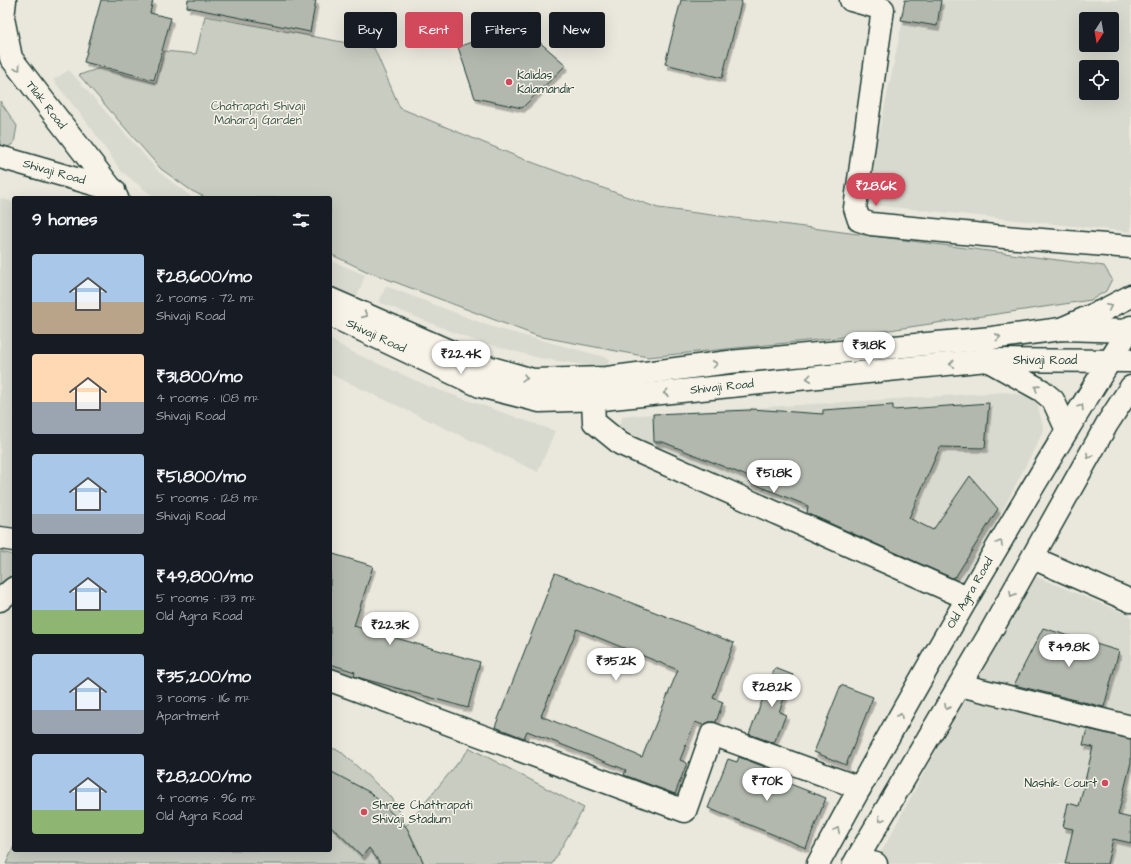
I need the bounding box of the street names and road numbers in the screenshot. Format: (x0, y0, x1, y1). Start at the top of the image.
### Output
street label: Tilak Road (22, 77, 70, 133)
street label: Shivaji Road (21, 155, 87, 189)
street label: Shivaji Road (343, 315, 409, 357)
street label: Shivaji Road (1013, 352, 1077, 369)
street label: Shivaji Road (689, 375, 755, 399)
street label: Old Agra Road (943, 554, 998, 632)

